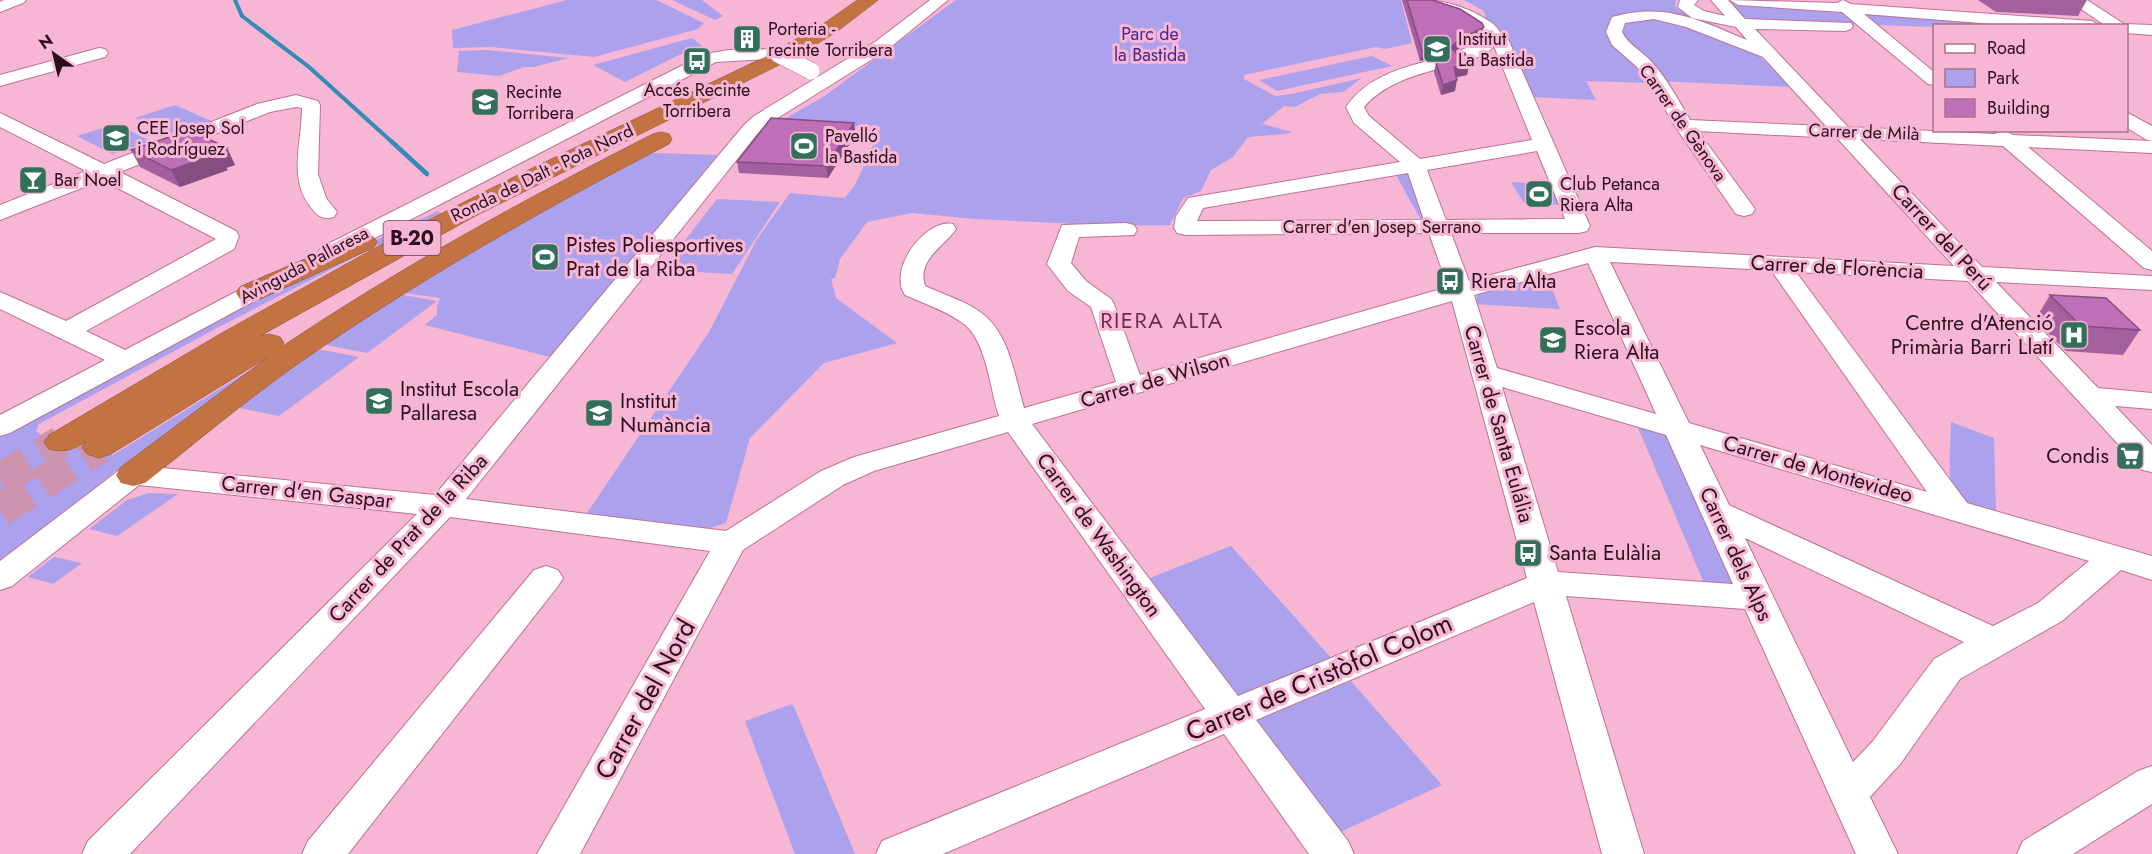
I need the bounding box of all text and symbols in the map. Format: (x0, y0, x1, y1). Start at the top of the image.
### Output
place label: Porteria - recinte Torribera (768, 16, 893, 63)
park label: Parc de la Bastida (1114, 21, 1186, 68)
building icon: Porteria - recinte Torribera (731, 23, 763, 55)
north arrow (24, 24, 84, 84)
legend (1933, 24, 2128, 132)
place label: Institut La Bastida (1458, 26, 1534, 73)
text: N (34, 29, 58, 55)
school or university icon: Institut La Bastida (1421, 33, 1453, 65)
text: Road (1987, 35, 2026, 61)
bus stop icon: Accés Recinte Torribera (681, 45, 713, 77)
street label: Carrer de Gènova (1633, 59, 1733, 187)
text: Park (1987, 65, 2019, 91)
place label: Accés Recinte Torribera (644, 77, 750, 124)
place label: Recinte Torribera (506, 79, 574, 126)
school or university icon: Recinte Torribera (469, 86, 501, 118)
text: Building (1987, 95, 2050, 121)
place label: CEE Josep Sol i Rodríguez (137, 115, 245, 162)
street label: Ronda de Dalt - Pota Nord (446, 117, 638, 229)
street label: Carrer de Milà (1808, 117, 1920, 147)
school or university icon: CEE Josep Sol i Rodríguez (100, 122, 132, 154)
place label: Pavelló la Bastida (825, 123, 897, 170)
sports icon: Pavelló la Bastida (788, 130, 820, 162)
bar icon: Bar Noel (17, 164, 49, 196)
place label: Bar Noel (54, 167, 121, 193)
place label: Club Petanca Riera Alta (1560, 171, 1660, 218)
street label: Carrer del Perú (1884, 177, 2000, 297)
sports icon: Club Petanca Riera Alta (1523, 178, 1555, 210)
street label: Carrer d'en Josep Serrano (1283, 214, 1481, 240)
street label: Avinguda Pallaresa (235, 220, 373, 310)
road number: B-20 (384, 221, 440, 255)
place label: Pistes Poliesportives Prat de la Riba (566, 230, 743, 284)
sports icon: Pistes Poliesportives Prat de la Riba (529, 241, 561, 273)
street label: Carrer de Florència (1750, 247, 1924, 287)
bus stop icon: Riera Alta (1434, 265, 1466, 297)
place label: Riera Alta (1471, 266, 1556, 296)
district label: RIERA ALTA (1100, 304, 1224, 336)
place label: Centre d'Atenció Primària Barri Llatí (1891, 308, 2055, 362)
place label: Escola Riera Alta (1574, 313, 1659, 367)
hospital icon: Centre d'Atenció Primària Barri Llatí (2058, 319, 2090, 351)
street label: Carrer de Santa Eulália (1456, 322, 1542, 526)
school or university icon: Escola Riera Alta (1537, 324, 1569, 356)
street label: Carrer de Wilson (1077, 344, 1233, 416)
place label: Institut Escola Pallaresa (400, 374, 519, 428)
school or university icon: Institut Escola Pallaresa (363, 385, 395, 417)
place label: Institut Numància (620, 386, 711, 440)
school or university icon: Institut Numància (583, 397, 615, 429)
street label: Carrer de Montevideo (1720, 428, 1916, 510)
supermarket icon: Condis (2114, 440, 2146, 472)
place label: Condis (2046, 441, 2109, 471)
street label: Carrer de Prat de la Riba (322, 447, 494, 629)
street label: Carrer de Washington (1029, 447, 1169, 623)
street label: Carrer d'en Gaspar (220, 468, 395, 516)
street label: Carrer dels Alps (1692, 482, 1780, 626)
bus stop icon: Santa Eulàlia (1512, 537, 1544, 569)
place label: Santa Eulàlia (1549, 538, 1661, 568)
street label: Carrer de Cristòfol Colom (1180, 604, 1458, 750)
street label: Carrer del Nord (585, 612, 705, 786)

